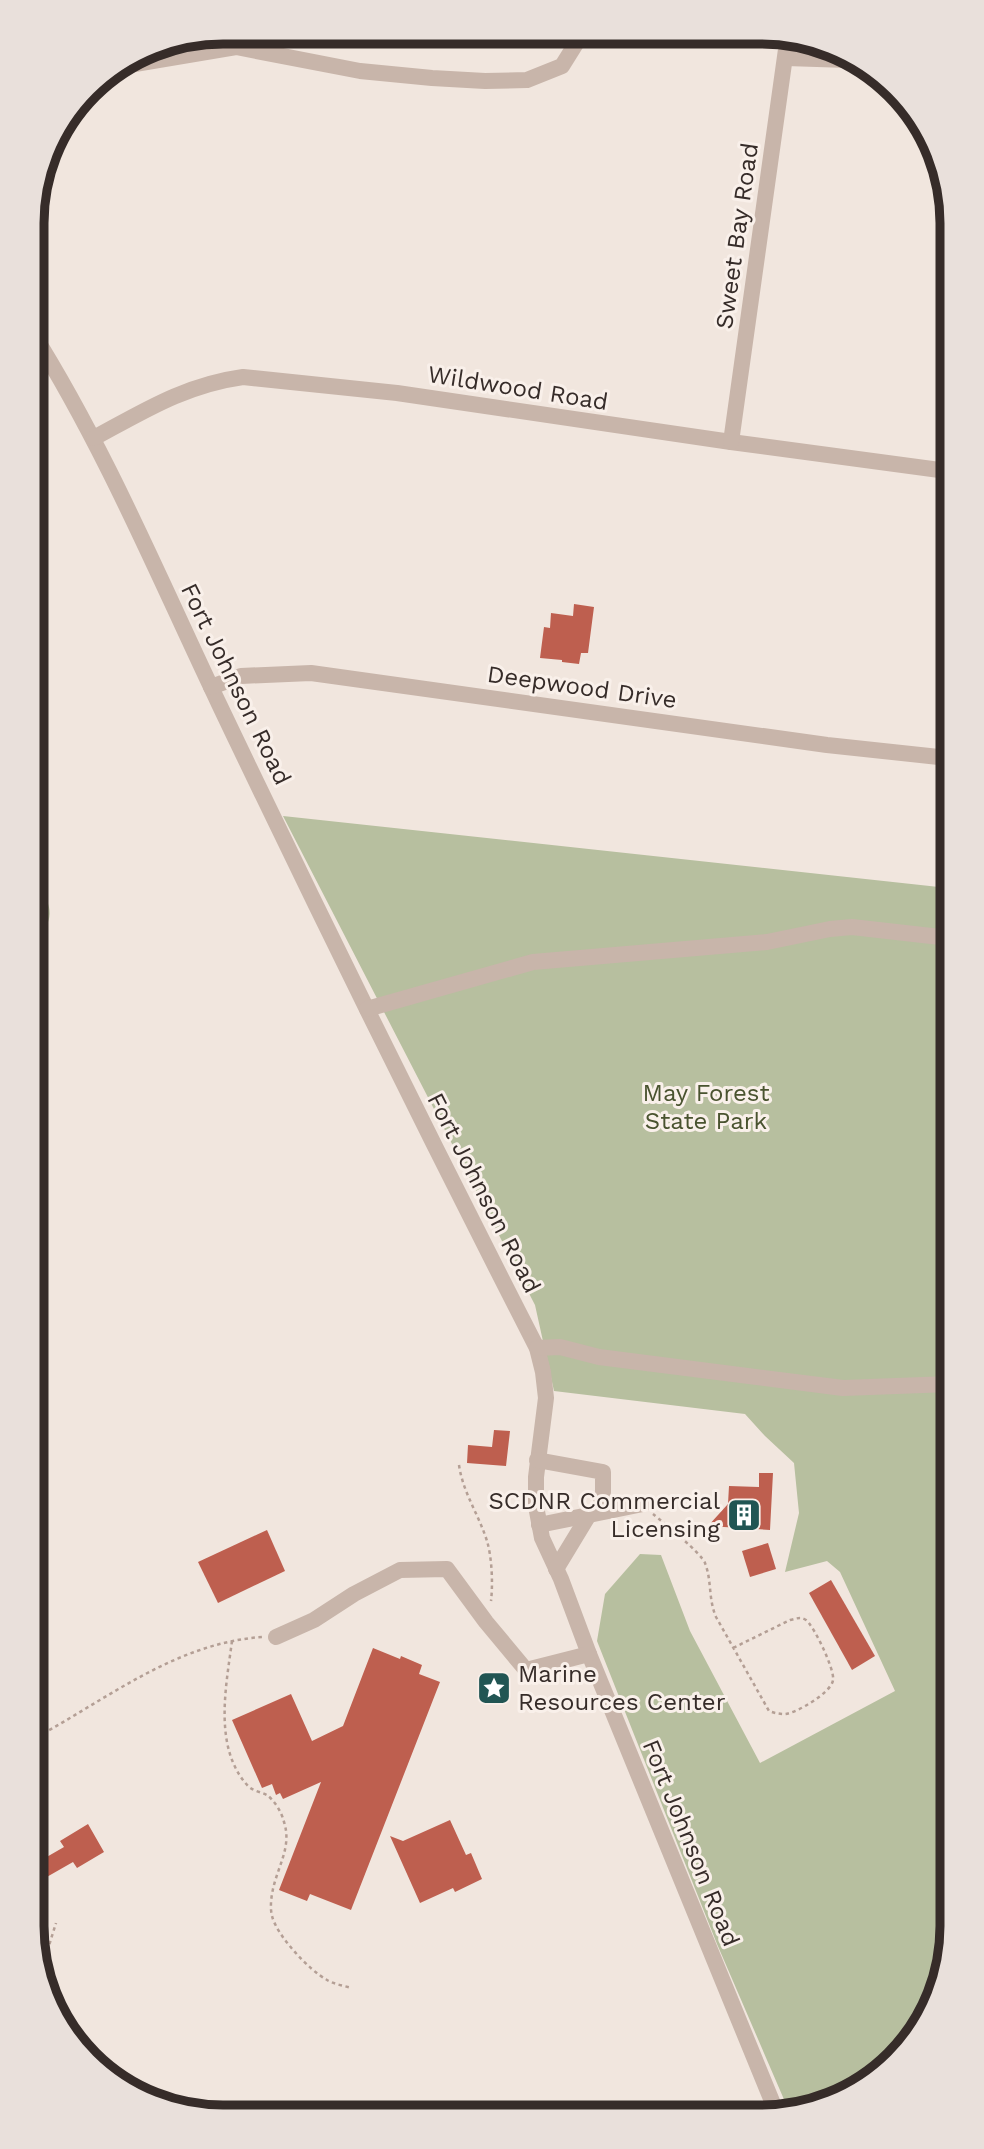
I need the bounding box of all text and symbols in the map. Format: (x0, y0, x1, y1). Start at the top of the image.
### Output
street label: Sweet Bay Road (710, 141, 764, 331)
street label: Wildwood Road (426, 360, 610, 416)
street label: Fort Johnson Road (175, 579, 297, 789)
street label: Deepwood Drive (485, 660, 679, 714)
park label: May Forest State Park (643, 1079, 769, 1135)
street label: Fort Johnson Road (421, 1088, 547, 1298)
place label: SCDNR Commercial Licensing (488, 1487, 721, 1543)
building icon: SCDNR Commercial Licensing (725, 1496, 763, 1534)
place label: Marine Resources Center (518, 1660, 726, 1716)
place icon: Marine Resources Center (475, 1669, 513, 1707)
street label: Fort Johnson Road (637, 1735, 745, 1951)

